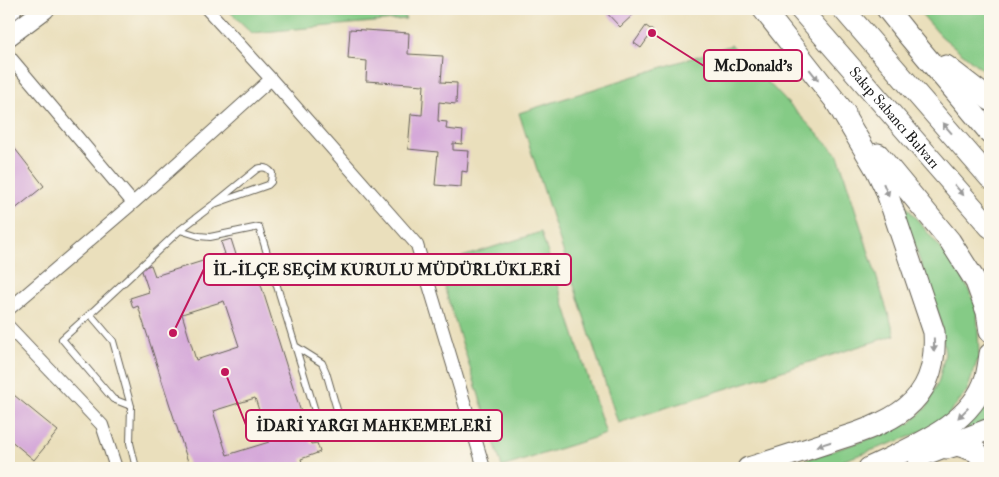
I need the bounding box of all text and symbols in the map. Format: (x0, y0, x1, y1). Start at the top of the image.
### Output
callout: McDonald's (704, 50, 802, 81)
text: McDonald's (713, 56, 793, 76)
street label: Sakıp Sabancı Bulvarı (845, 63, 944, 173)
one-way arrow (809, 68, 820, 81)
one-way arrow (941, 123, 953, 135)
one-way arrow (882, 183, 890, 197)
one-way arrow (953, 184, 965, 196)
callout: İL-İLÇE SEÇİM KURULU MÜDÜRLÜKLERİ (204, 254, 571, 285)
text: İL-İLÇE SEÇİM KURULU MÜDÜRLÜKLERİ (213, 259, 561, 280)
one-way arrow (930, 337, 938, 353)
one-way arrow (958, 407, 970, 419)
callout: İDARİ YARGI MAHKEMELERİ (246, 410, 502, 441)
text: İDARİ YARGI MAHKEMELERİ (256, 415, 492, 436)
one-way arrow (816, 441, 831, 448)

